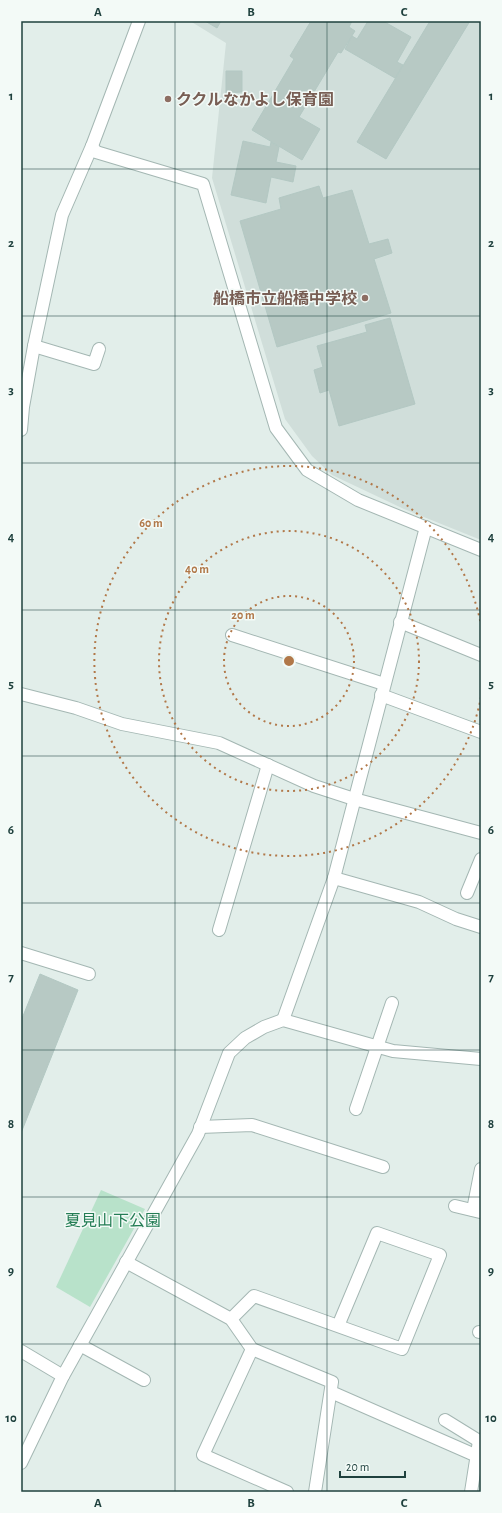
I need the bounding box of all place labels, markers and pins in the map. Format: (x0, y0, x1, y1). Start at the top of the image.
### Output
place label: ククルなかよし保育園 (176, 91, 334, 108)
marker: ククルなかよし保育園 (163, 94, 173, 104)
place label: 船橋市立船橋中学校 (213, 290, 357, 307)
marker: 船橋市立船橋中学校 (360, 293, 370, 303)
centre of rings (282, 654, 296, 668)

